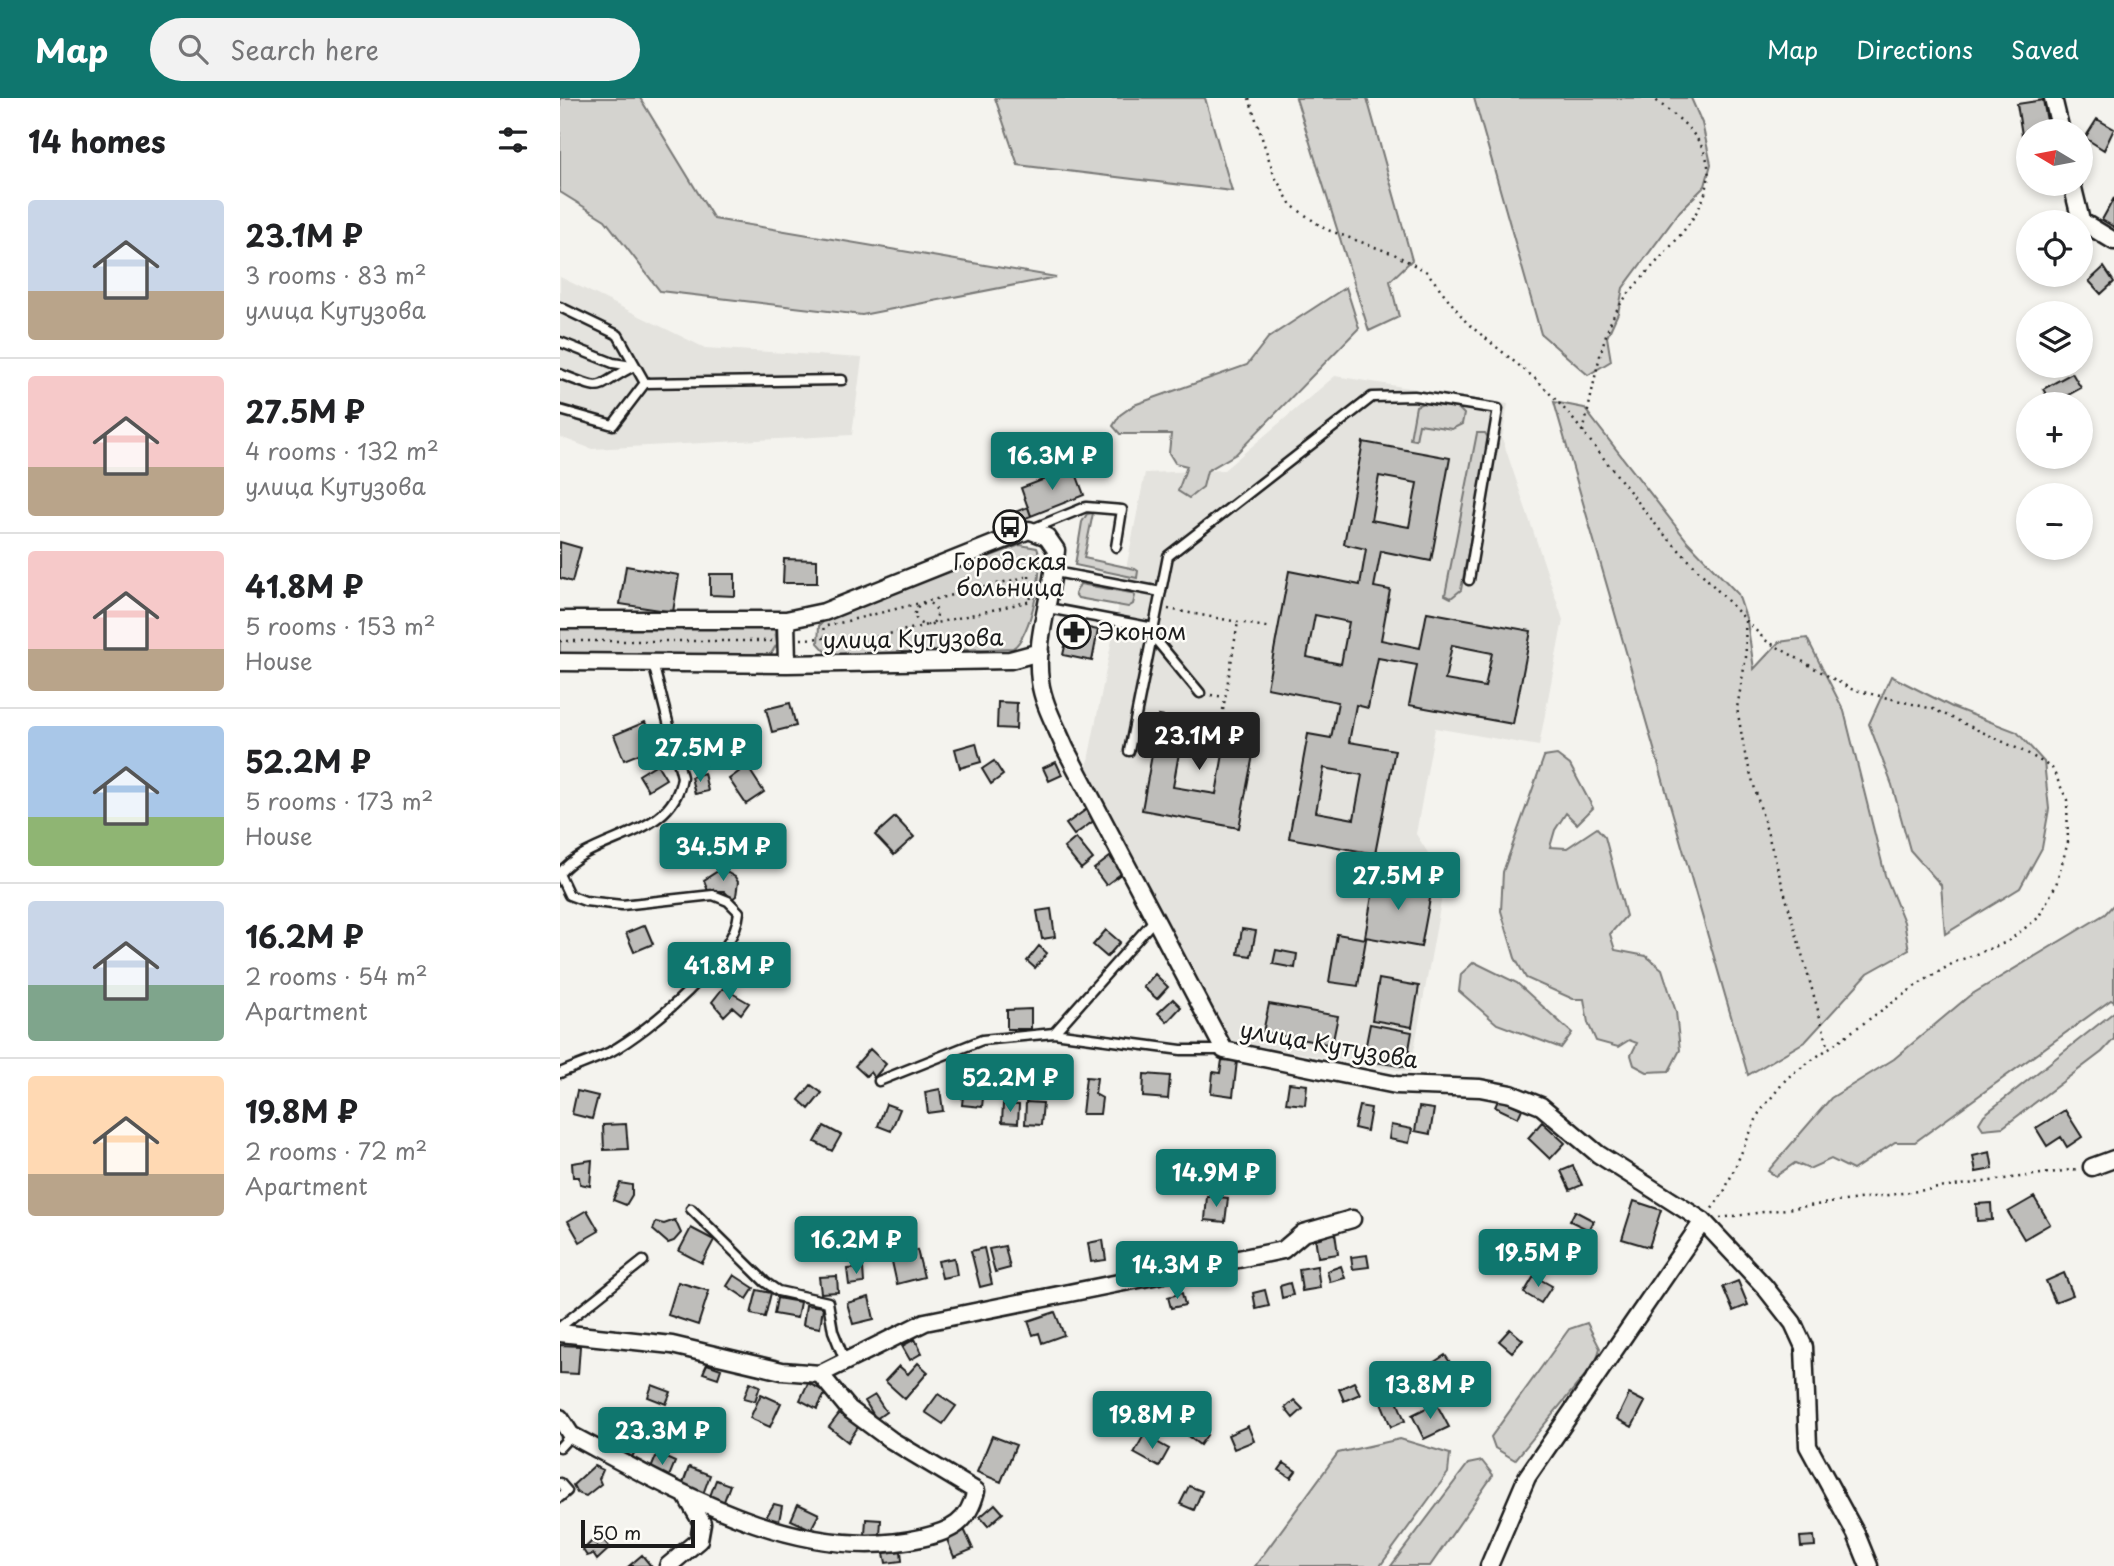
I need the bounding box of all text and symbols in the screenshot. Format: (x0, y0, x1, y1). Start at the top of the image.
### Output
search box (150, 18, 640, 81)
text: Map (35, 24, 108, 74)
icon: search (174, 30, 212, 68)
text: Search here (230, 30, 379, 69)
text: Map (1767, 31, 1818, 67)
text: Directions (1856, 31, 1973, 67)
text: Saved (2011, 31, 2079, 67)
text: 14 homes (28, 118, 166, 163)
north arrow (2016, 119, 2093, 196)
map controls (2016, 119, 2093, 560)
icon: filters (494, 121, 532, 159)
button: locate (2016, 210, 2093, 287)
text: 23.1M ₽ (245, 212, 363, 257)
icon: home (84, 228, 168, 312)
text: 3 rooms · 83 m² (245, 257, 427, 292)
text: улица Кутузова (245, 292, 426, 327)
button: layers (2016, 301, 2093, 378)
text: 27.5M ₽ (245, 388, 365, 433)
button: + (2016, 392, 2093, 469)
icon: home (84, 404, 168, 488)
pin: 16.3M ₽ (987, 432, 1117, 492)
text: 4 rooms · 132 m² (245, 433, 439, 468)
text: 16.3M ₽ (1007, 437, 1097, 472)
text: улица Кутузова (245, 468, 426, 503)
button: − (2016, 483, 2093, 560)
bus stop icon: Городская больница (991, 508, 1029, 546)
place label: Городская больница (953, 543, 1067, 604)
text: 41.8M ₽ (245, 563, 363, 608)
icon: home (84, 579, 168, 663)
text: 5 rooms · 153 m² (245, 608, 436, 643)
pharmacy icon: Эконом (1055, 613, 1093, 651)
place label: Эконом (1098, 613, 1186, 648)
street label: улица Кутузова (822, 618, 1004, 657)
text: House (245, 643, 312, 678)
pin: 23.1M ₽ (1134, 712, 1264, 772)
text: 23.1M ₽ (1154, 717, 1244, 752)
pin: 27.5M ₽ (635, 724, 765, 784)
text: 27.5M ₽ (654, 729, 746, 764)
text: 52.2M ₽ (245, 738, 371, 783)
icon: home (84, 754, 168, 838)
text: 5 rooms · 173 m² (245, 783, 433, 818)
text: House (245, 818, 312, 853)
pin: 34.5M ₽ (658, 824, 788, 883)
text: 34.5M ₽ (676, 828, 770, 863)
pin: 27.5M ₽ (1333, 852, 1463, 912)
text: 27.5M ₽ (1352, 857, 1444, 892)
text: 16.2M ₽ (245, 913, 364, 958)
icon: home (84, 929, 168, 1013)
pin: 41.8M ₽ (664, 942, 794, 1002)
text: 41.8M ₽ (684, 947, 774, 982)
text: 2 rooms · 54 m² (245, 958, 428, 993)
text: Apartment (245, 993, 368, 1028)
street label: улица Кутузова (1237, 1011, 1422, 1077)
pin: 52.2M ₽ (945, 1054, 1075, 1114)
text: 52.2M ₽ (962, 1059, 1058, 1094)
text: 19.8M ₽ (245, 1088, 358, 1133)
icon: home (84, 1104, 168, 1188)
text: 2 rooms · 72 m² (245, 1133, 427, 1168)
pin: 14.9M ₽ (1151, 1150, 1281, 1209)
text: 14.9M ₽ (1172, 1154, 1260, 1189)
text: Apartment (245, 1168, 368, 1203)
pin: 16.2M ₽ (791, 1216, 921, 1276)
text: 16.2M ₽ (811, 1221, 901, 1256)
pin: 19.5M ₽ (1473, 1230, 1603, 1289)
text: 19.5M ₽ (1495, 1234, 1581, 1269)
pin: 14.3M ₽ (1112, 1242, 1242, 1301)
text: 14.3M ₽ (1132, 1246, 1222, 1281)
pin: 13.8M ₽ (1365, 1362, 1495, 1421)
text: 13.8M ₽ (1385, 1366, 1475, 1401)
pin: 19.8M ₽ (1087, 1392, 1217, 1451)
text: 19.8M ₽ (1109, 1396, 1195, 1431)
pin: 23.3M ₽ (597, 1408, 727, 1467)
text: 23.3M ₽ (614, 1412, 710, 1447)
scale bar (581, 1517, 695, 1549)
text: 50 m (592, 1518, 641, 1546)

